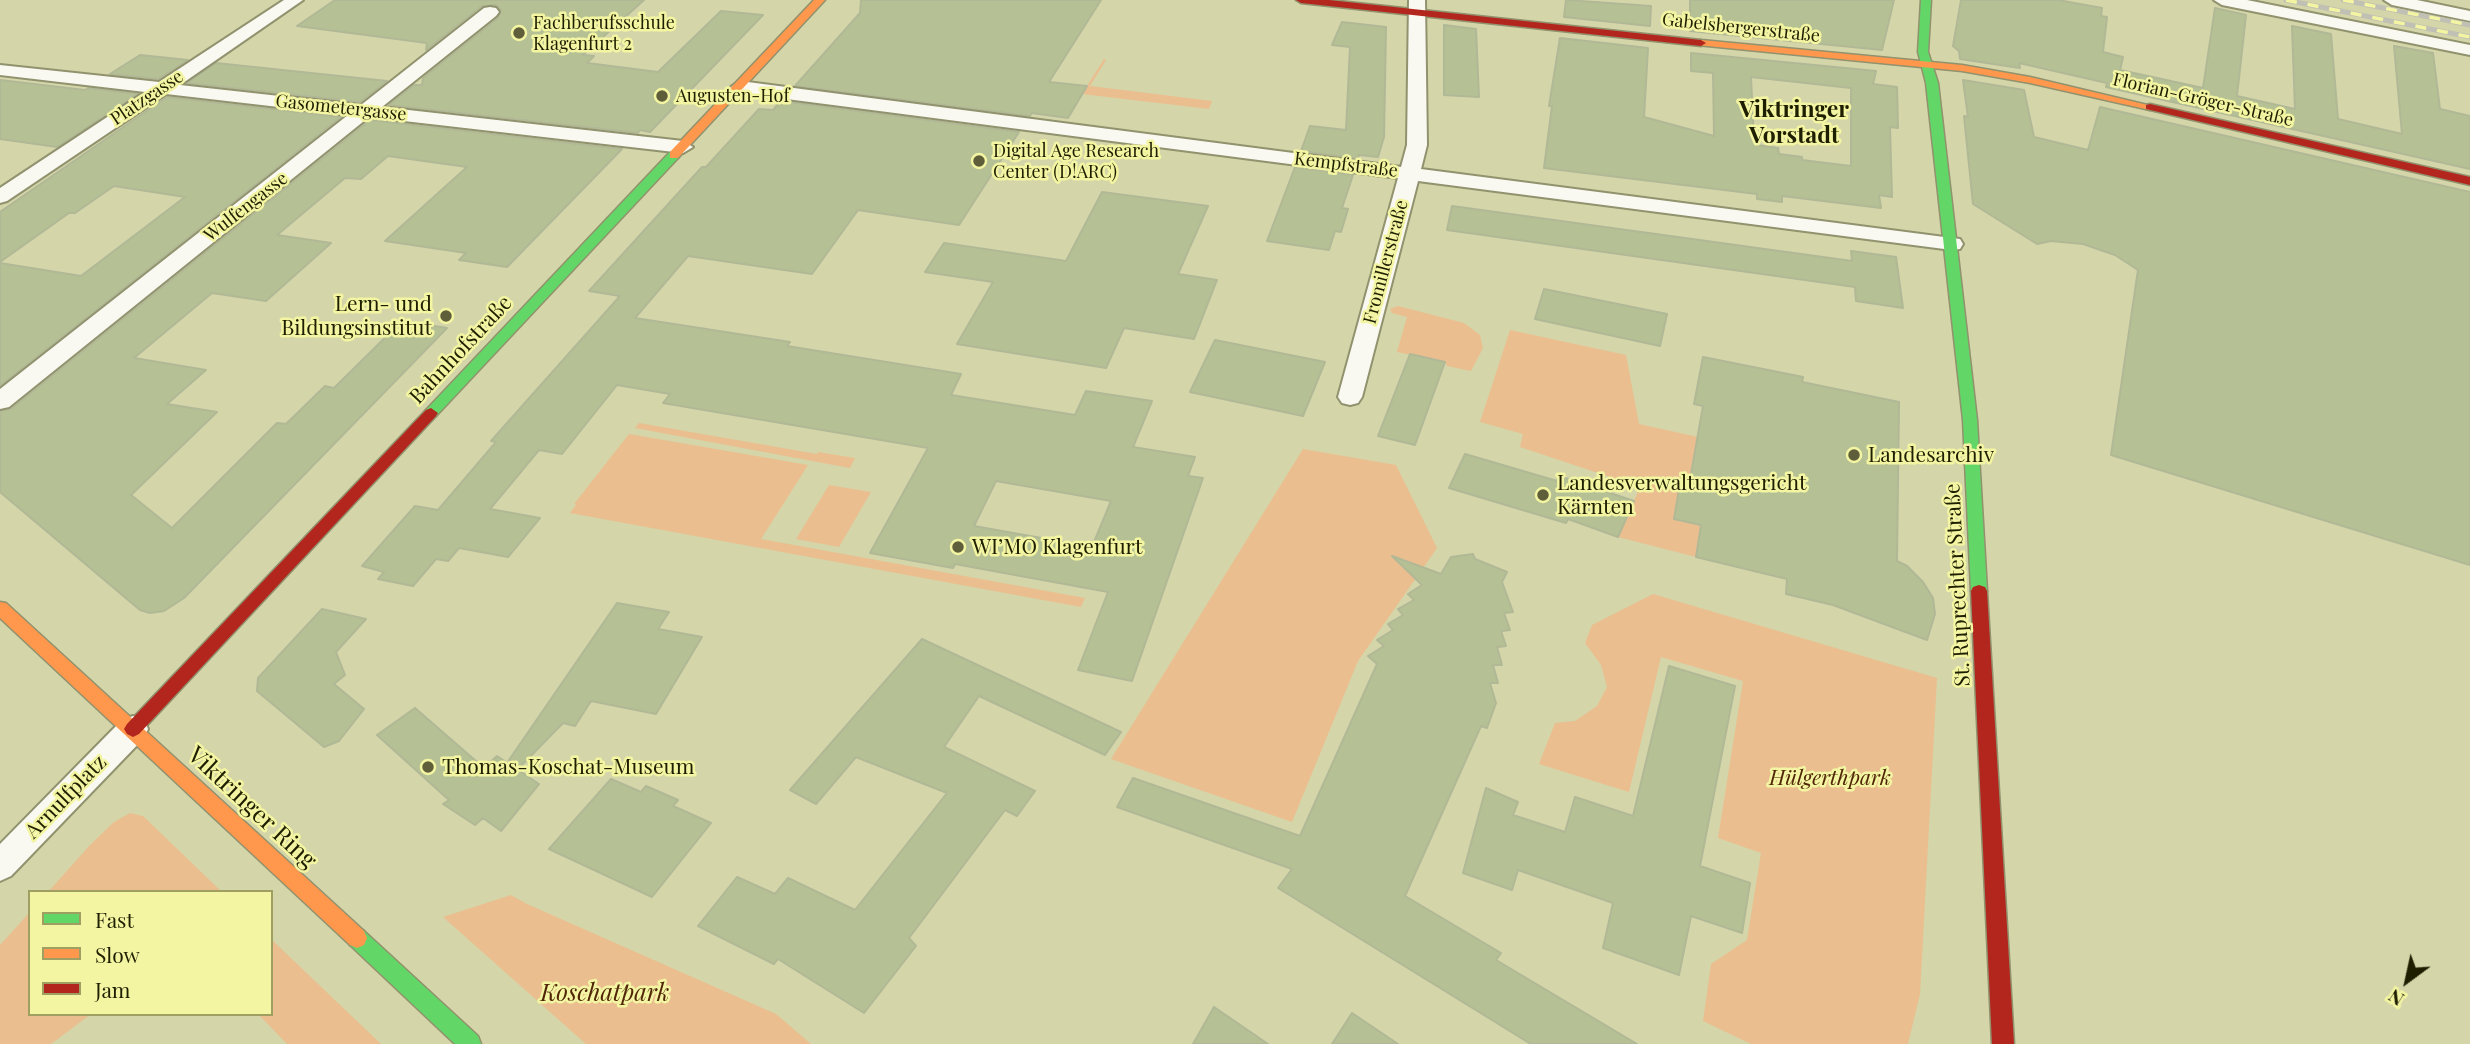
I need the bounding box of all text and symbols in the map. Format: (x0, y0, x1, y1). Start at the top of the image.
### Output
street label: Gabelsbergerstraße (1661, 9, 1821, 47)
place label: Fachberufsschule Klagenfurt 2 (533, 12, 675, 54)
marker: Fachberufsschule Klagenfurt 2 (511, 25, 527, 41)
street label: Platzgasse (107, 66, 187, 130)
street label: Florian-Gröger-Straße (2111, 69, 2295, 131)
place label: Augusten-Hof (676, 85, 789, 107)
marker: Augusten-Hof (654, 88, 670, 104)
street label: Gasometergasse (274, 90, 408, 126)
district label: Viktringer Vorstadt (1739, 96, 1849, 150)
place label: Digital Age Research Center (D!ARC) (993, 140, 1159, 182)
street label: Kempfstraße (1293, 148, 1399, 182)
marker: Digital Age Research Center (D!ARC) (971, 153, 987, 169)
street label: Wulfengasse (200, 168, 292, 246)
street label: Fromillerstraße (1359, 198, 1413, 326)
place label: Lern- und Bildungsinstitut (281, 291, 432, 341)
street label: Bahnhofstraße (404, 291, 518, 409)
marker: Lern- und Bildungsinstitut (438, 308, 454, 324)
place label: Landesarchiv (1868, 442, 1994, 468)
marker: Landesarchiv (1846, 447, 1862, 463)
place label: Landesverwaltungsgericht Kärnten (1557, 470, 1806, 520)
street label: St. Ruprechter Straße (1940, 483, 1976, 687)
marker: Landesverwaltungsgericht Kärnten (1535, 487, 1551, 503)
place label: WI’MO Klagenfurt (972, 534, 1142, 560)
marker: WI’MO Klagenfurt (950, 539, 966, 555)
street label: Viktringer Ring (182, 741, 322, 875)
street label: Arnulfplatz (20, 750, 112, 844)
place label: Thomas-Koschat-Museum (442, 754, 694, 780)
marker: Thomas-Koschat-Museum (420, 759, 436, 775)
park label: Hülgerthpark (1769, 765, 1891, 791)
legend (28, 890, 273, 1016)
text: Fast (95, 905, 134, 933)
text: Slow (95, 940, 140, 968)
north arrow (2372, 946, 2442, 1016)
text: Jam (95, 975, 131, 1003)
park label: Koschatpark (541, 980, 669, 1008)
text: N (2383, 984, 2408, 1013)

